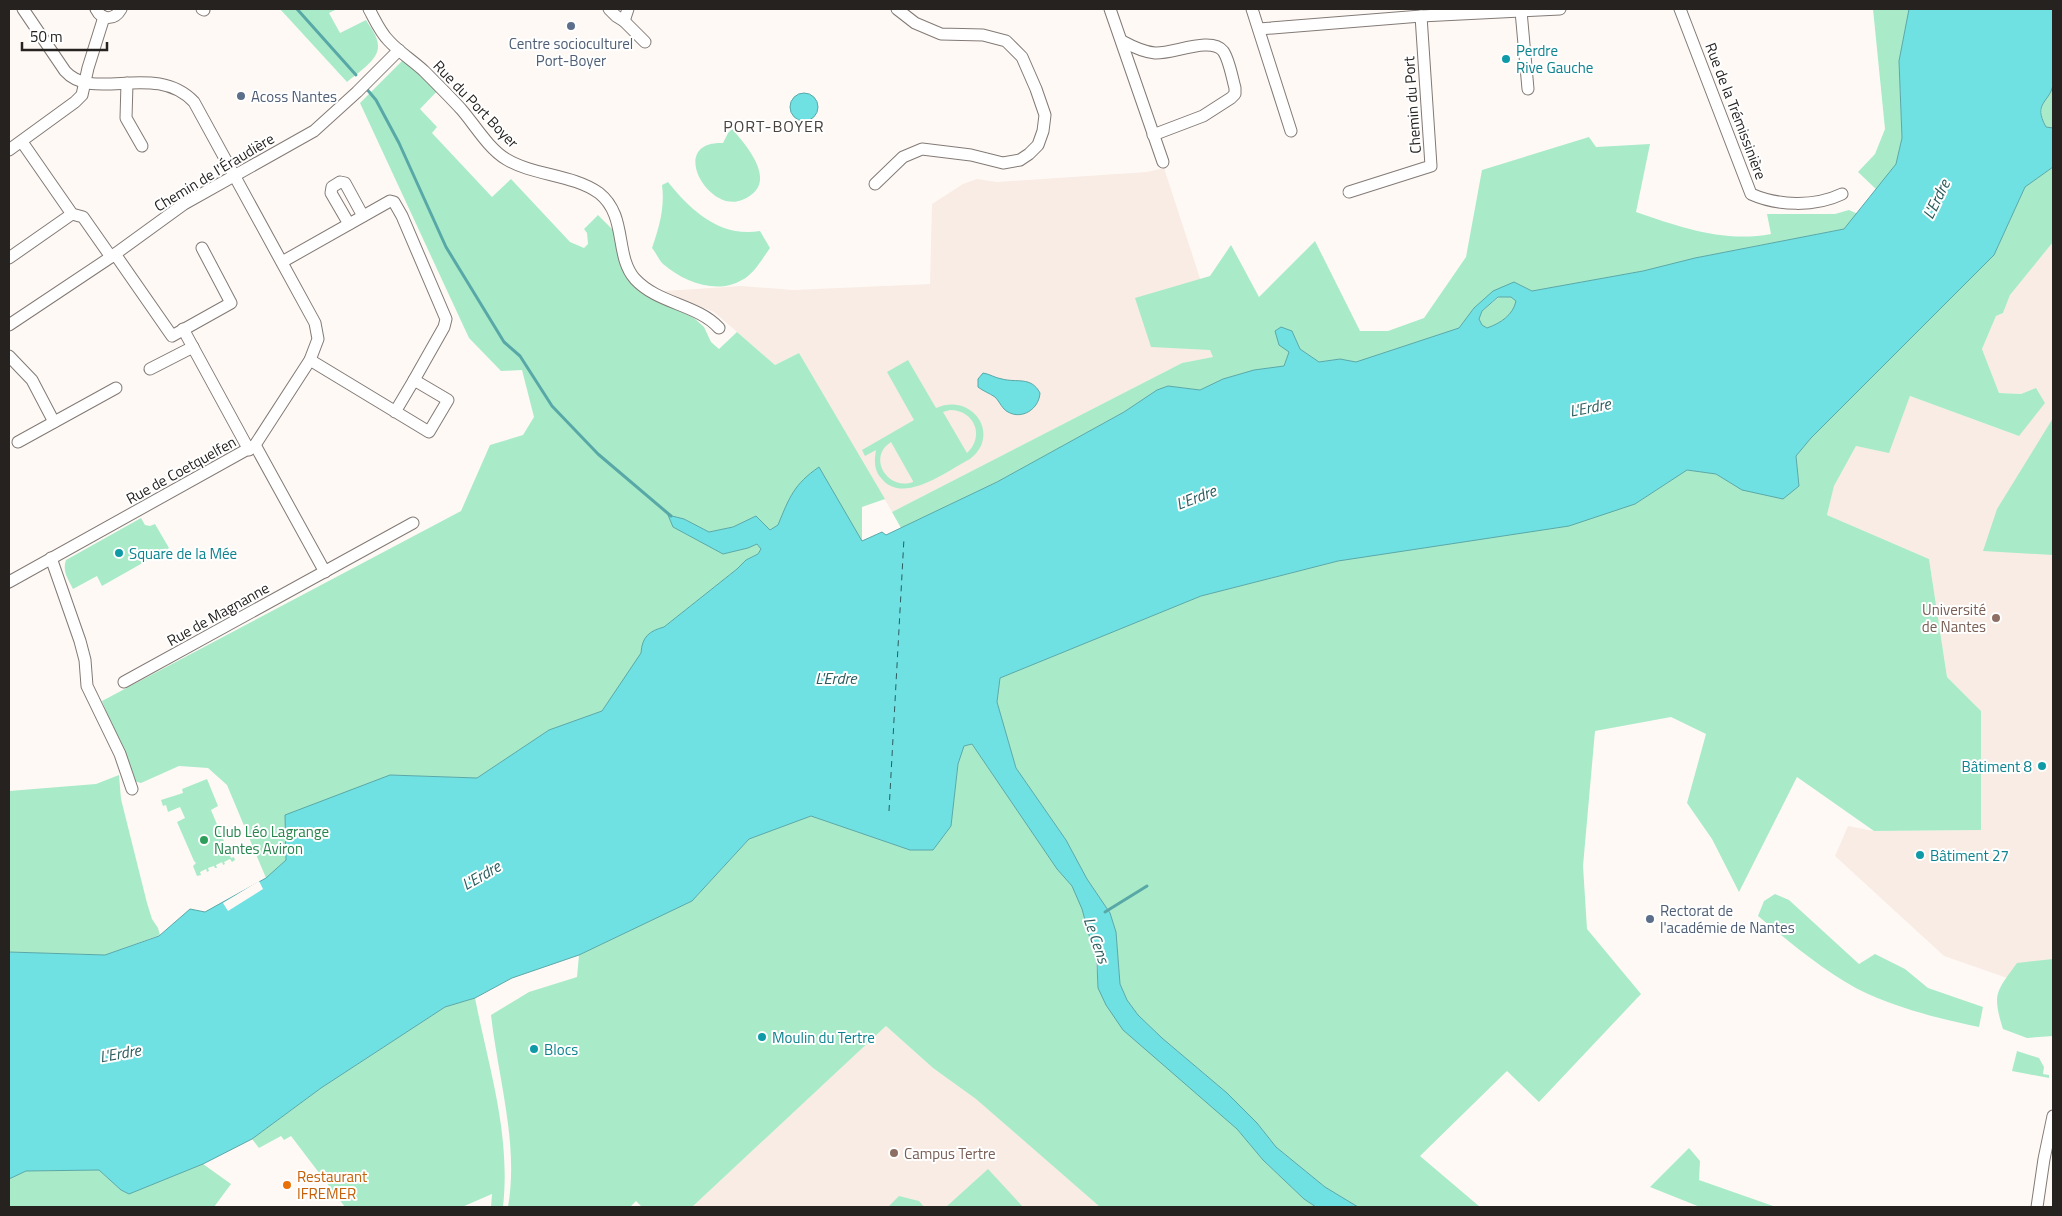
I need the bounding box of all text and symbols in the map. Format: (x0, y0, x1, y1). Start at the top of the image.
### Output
scale bar (22, 20, 108, 52)
marker: Centre socioculturel Port-Boyer (565, 20, 577, 32)
text: 50 m (30, 25, 63, 48)
place label: Centre socioculturel Port-Boyer (509, 32, 633, 72)
place label: Perdre Rive Gauche (1516, 39, 1593, 79)
street label: Rue de la Trémissinière (1699, 39, 1773, 183)
marker: Perdre Rive Gauche (1500, 53, 1512, 65)
street label: Rue du Port Boyer (428, 55, 524, 153)
street label: Chemin du Port (1397, 55, 1427, 154)
place label: Acoss Nantes (251, 85, 337, 108)
marker: Acoss Nantes (235, 90, 247, 102)
district label: PORT-BOYER (723, 114, 825, 138)
street label: Chemin de l'Éraudière (149, 127, 279, 217)
water label: L'Erdre (1916, 174, 1957, 223)
water label: L'Erdre (1567, 391, 1614, 423)
street label: Rue de Coetquelfen (122, 430, 240, 510)
water label: L'Erdre (1172, 478, 1221, 516)
place label: Square de la Mée (129, 542, 237, 565)
marker: Square de la Mée (113, 547, 125, 559)
street label: Rue de Magnanne (163, 576, 273, 652)
place label: Université de Nantes (1922, 598, 1986, 638)
marker: Université de Nantes (1990, 612, 2002, 624)
water label: L'Erdre (815, 666, 858, 690)
place label: Bâtiment 8 (1962, 755, 2032, 778)
marker: Bâtiment 8 (2036, 760, 2048, 772)
place label: Club Léo Lagrange Nantes Aviron (214, 820, 329, 860)
marker: Club Léo Lagrange Nantes Aviron (198, 834, 210, 846)
place label: Bâtiment 27 (1930, 844, 2009, 867)
marker: Bâtiment 27 (1914, 849, 1926, 861)
water label: L'Erdre (457, 853, 506, 896)
place label: Rectorat de l'académie de Nantes (1660, 899, 1795, 939)
marker: Rectorat de l'académie de Nantes (1644, 913, 1656, 925)
water label: Le Cens (1078, 914, 1116, 968)
place label: Moulin du Tertre (772, 1026, 875, 1049)
marker: Moulin du Tertre (756, 1031, 768, 1043)
water label: L'Erdre (98, 1037, 144, 1068)
place label: Blocs (544, 1038, 578, 1061)
marker: Blocs (528, 1043, 540, 1055)
place label: Campus Tertre (904, 1142, 996, 1165)
marker: Campus Tertre (888, 1147, 900, 1159)
place label: Restaurant IFREMER (297, 1165, 368, 1205)
marker: Restaurant IFREMER (281, 1179, 293, 1191)

